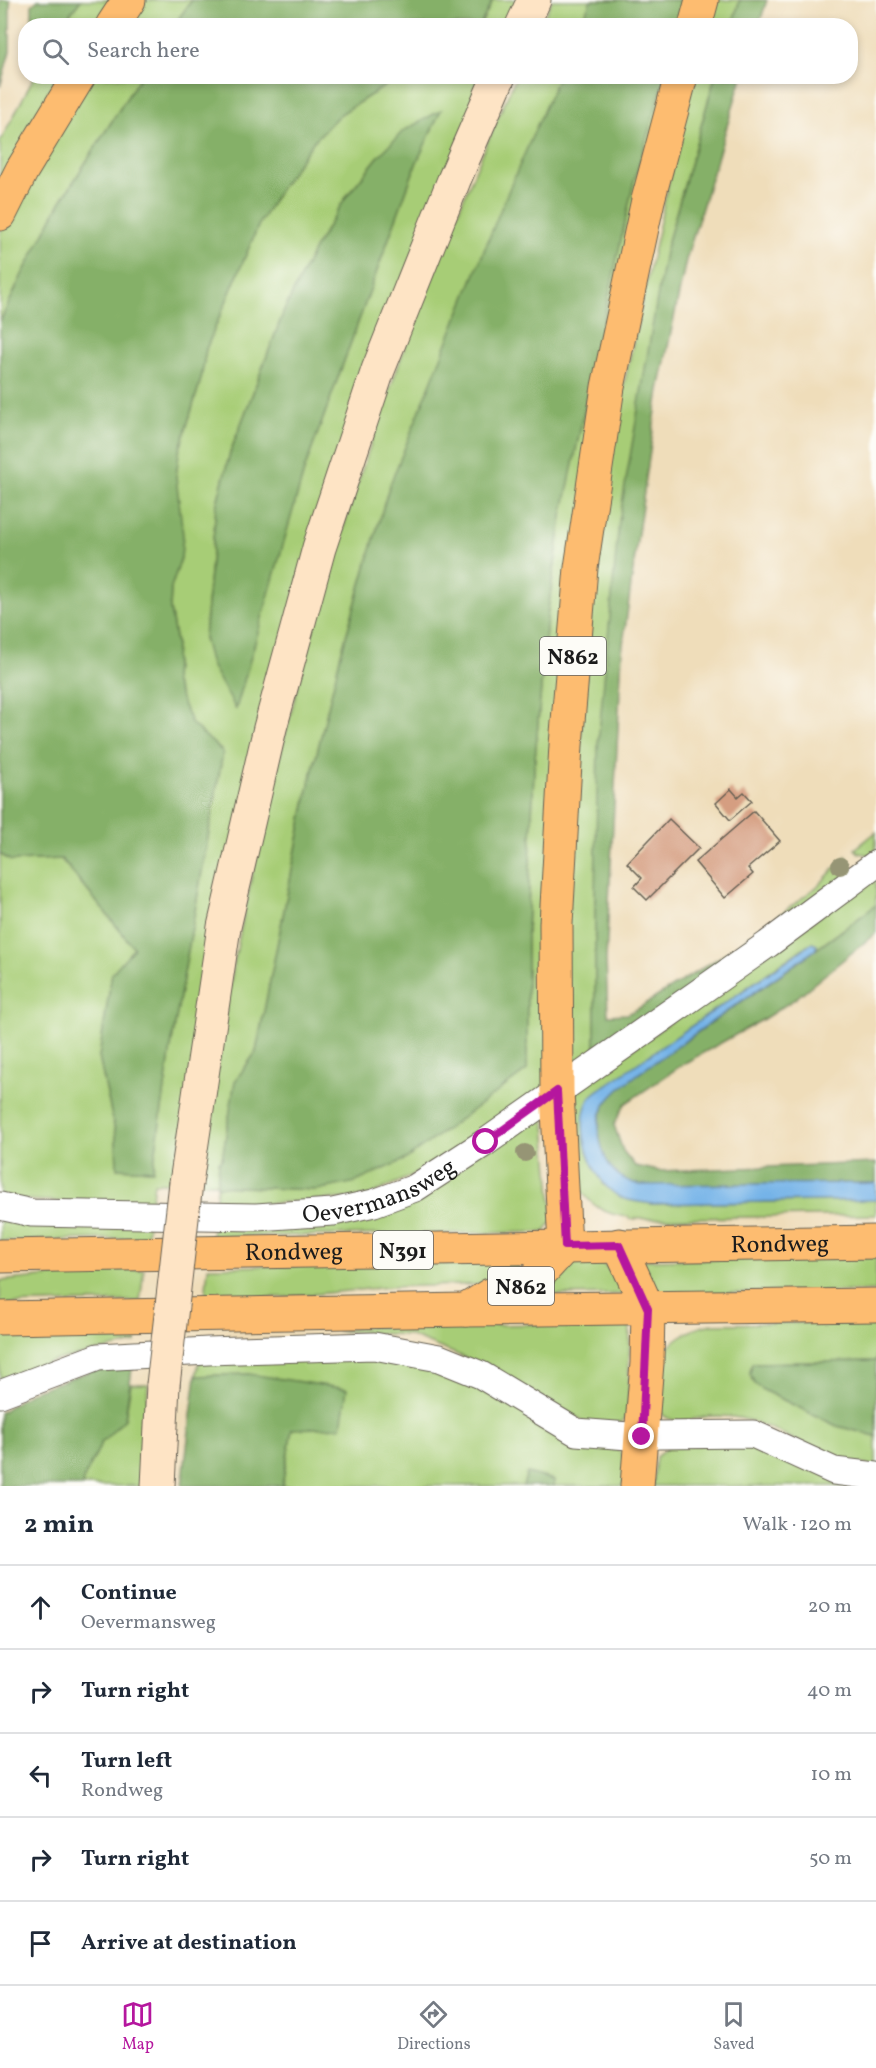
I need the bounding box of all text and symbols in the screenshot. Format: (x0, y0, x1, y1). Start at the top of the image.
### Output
search box (18, 18, 858, 84)
icon: search (39, 35, 72, 68)
text: Search here (87, 36, 200, 67)
road number: N862 (540, 637, 606, 675)
route start (472, 1128, 498, 1154)
street label: Oevermansweg (301, 1151, 463, 1233)
street label: Rondweg (730, 1228, 829, 1263)
road number: N391 (373, 1231, 433, 1269)
street label: Rondweg (244, 1236, 344, 1271)
road number: N862 (488, 1267, 554, 1305)
route end (628, 1423, 654, 1449)
text: 2 min (24, 1507, 94, 1543)
text: Walk · 120 m (743, 1511, 852, 1539)
text: Continue (81, 1578, 177, 1609)
icon: ahead (24, 1591, 57, 1624)
text: 20 m (808, 1593, 852, 1621)
text: Oevermansweg (81, 1609, 216, 1637)
icon: right (24, 1675, 57, 1708)
text: Turn right (81, 1676, 189, 1707)
text: 40 m (807, 1677, 852, 1705)
text: Turn left (81, 1746, 172, 1777)
icon: left (24, 1759, 57, 1792)
text: 10 m (811, 1761, 852, 1789)
text: Rondweg (81, 1777, 163, 1805)
icon: right (24, 1843, 57, 1876)
text: Turn right (81, 1844, 189, 1875)
text: 50 m (809, 1845, 852, 1873)
icon: arrive (24, 1927, 57, 1960)
text: Arrive at destination (81, 1928, 297, 1959)
tab: Map (121, 1998, 154, 2056)
tab: Directions (397, 1998, 471, 2056)
tab: Saved (713, 1998, 755, 2056)

